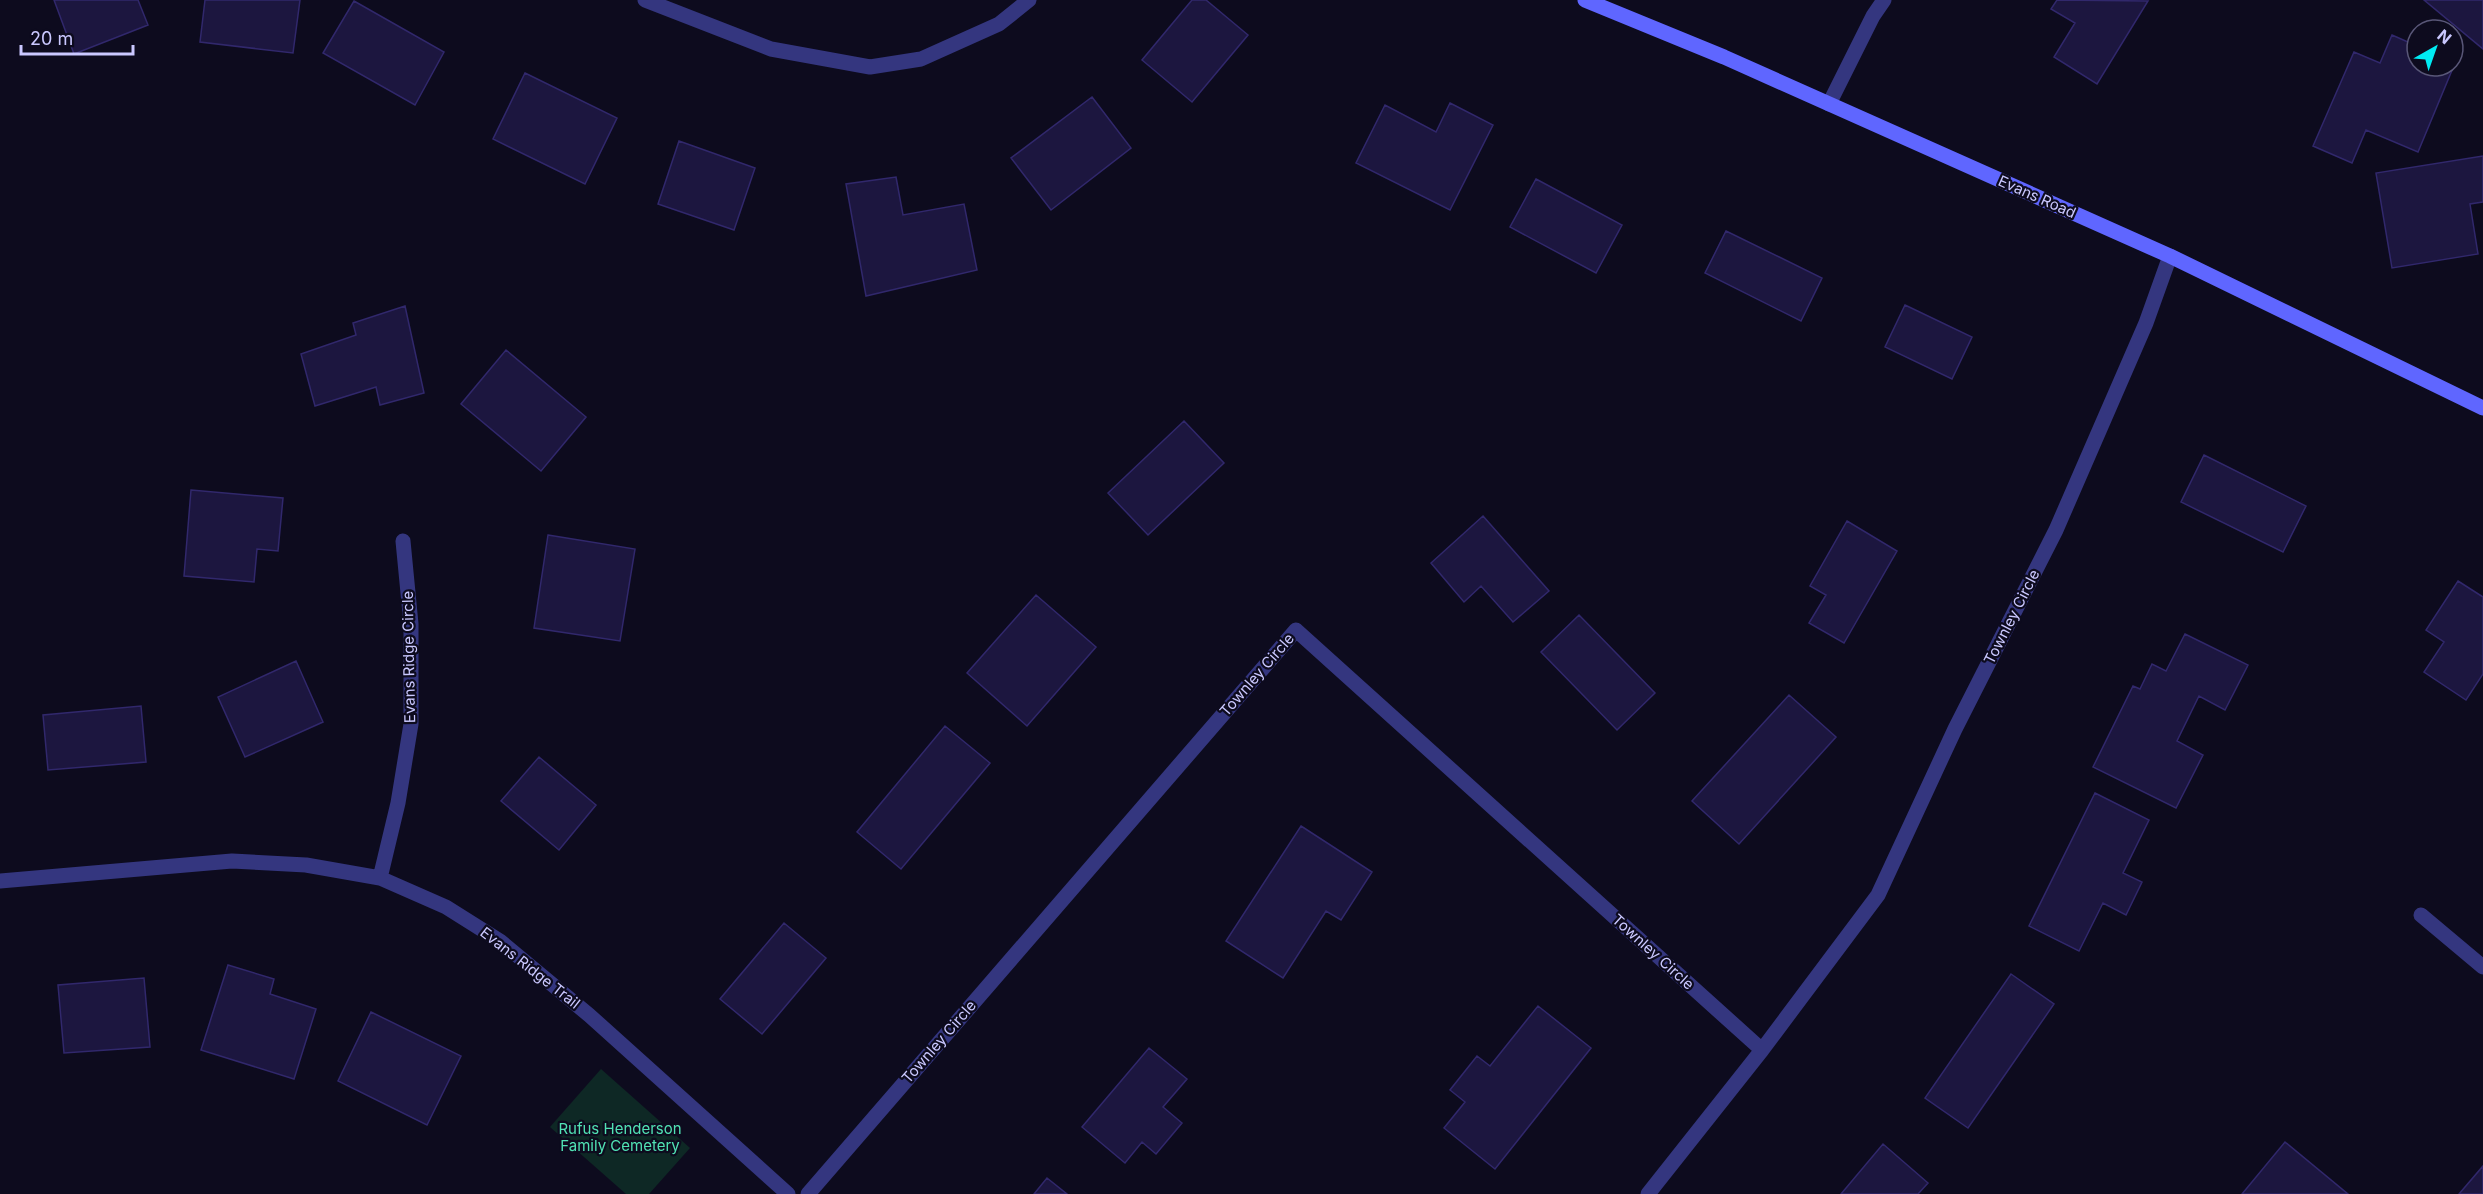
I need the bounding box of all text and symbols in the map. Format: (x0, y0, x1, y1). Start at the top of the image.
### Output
scale bar (21, 18, 134, 56)
north arrow (2405, 18, 2465, 78)
text: N (2434, 25, 2456, 48)
text: 20 m (30, 28, 73, 49)
street label: Evans Road (1995, 171, 2079, 222)
street label: Townley Circle (1979, 566, 2044, 667)
street label: Evans Ridge Circle (398, 591, 419, 723)
street label: Townley Circle (1215, 629, 1298, 720)
street label: Townley Circle (1608, 910, 1698, 993)
street label: Evans Ridge Trail (477, 923, 584, 1013)
street label: Townley Circle (897, 996, 980, 1087)
park label: Rufus Henderson Family Cemetery (558, 1119, 682, 1155)

